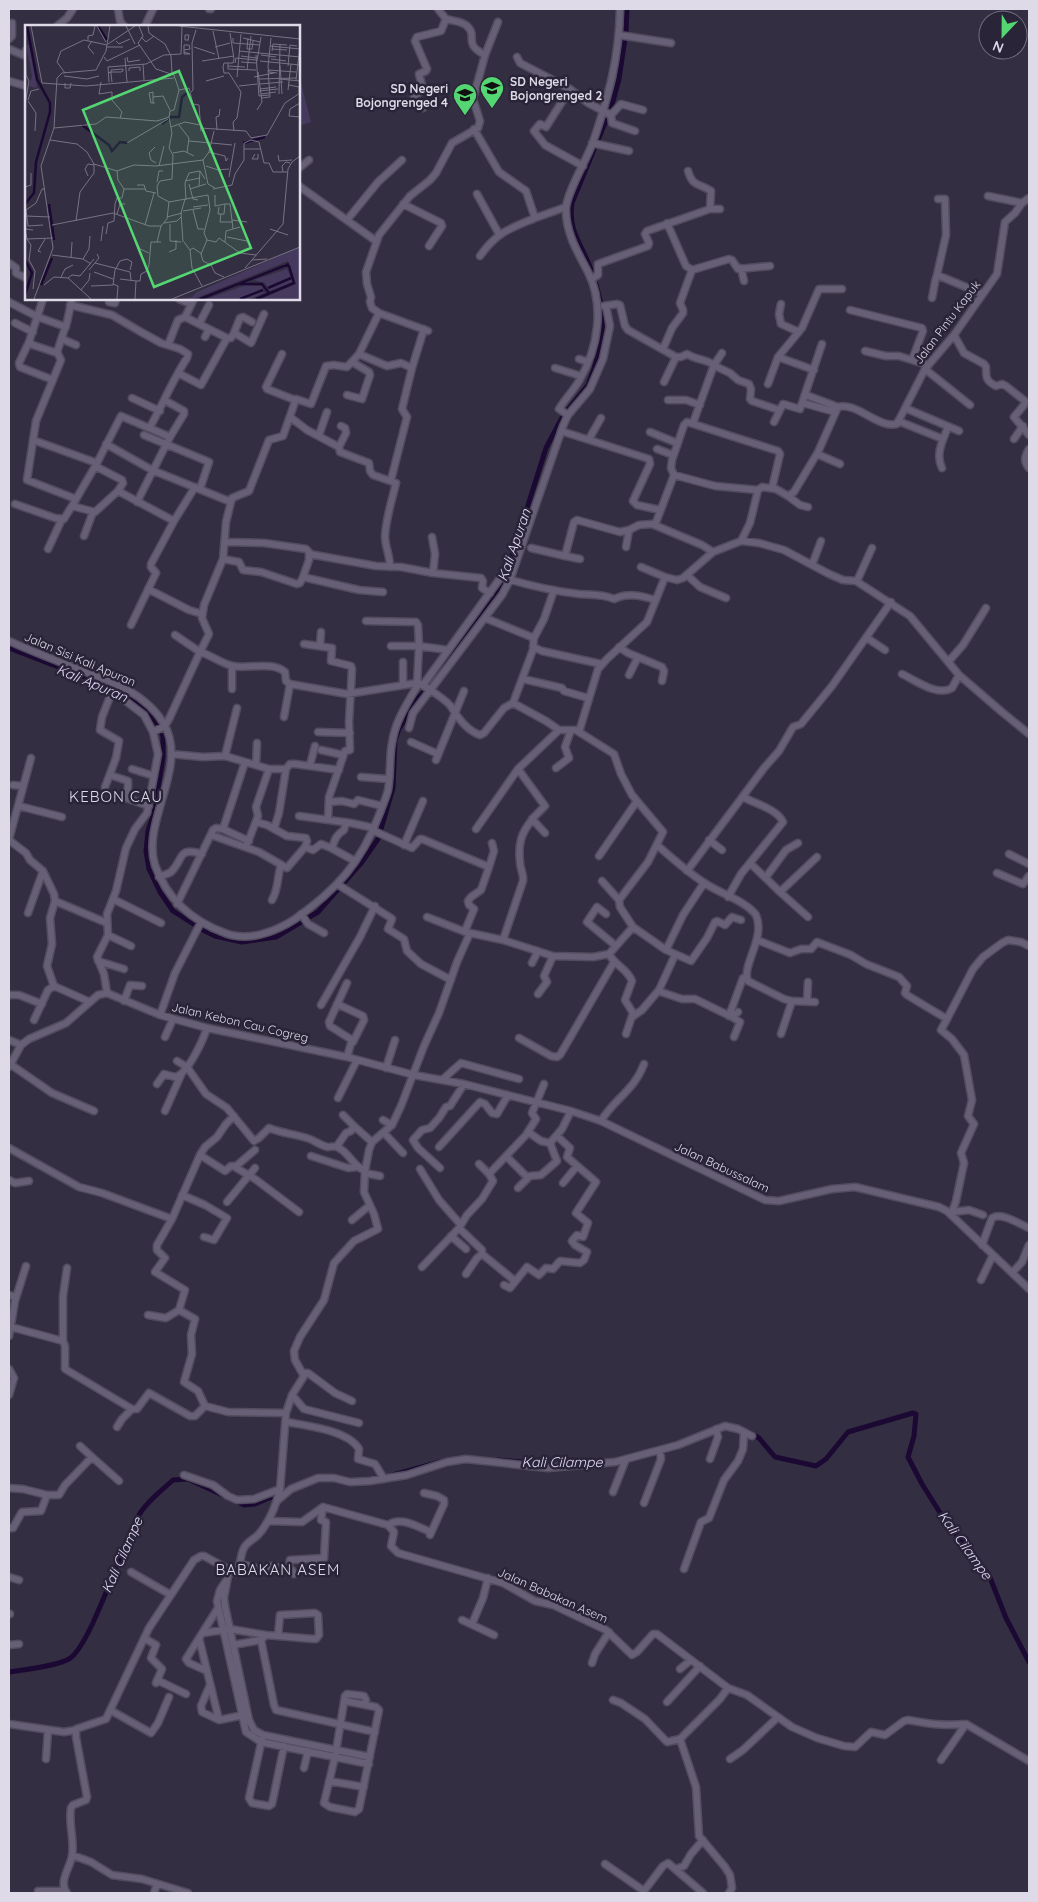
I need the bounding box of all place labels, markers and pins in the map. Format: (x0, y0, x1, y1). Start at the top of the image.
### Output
place label: SD Negeri Bojongrenged 2 (510, 74, 603, 103)
school or university icon: SD Negeri Bojongrenged 2 (479, 75, 505, 109)
place label: SD Negeri Bojongrenged 4 (355, 81, 448, 110)
school or university icon: SD Negeri Bojongrenged 4 (452, 82, 478, 116)

